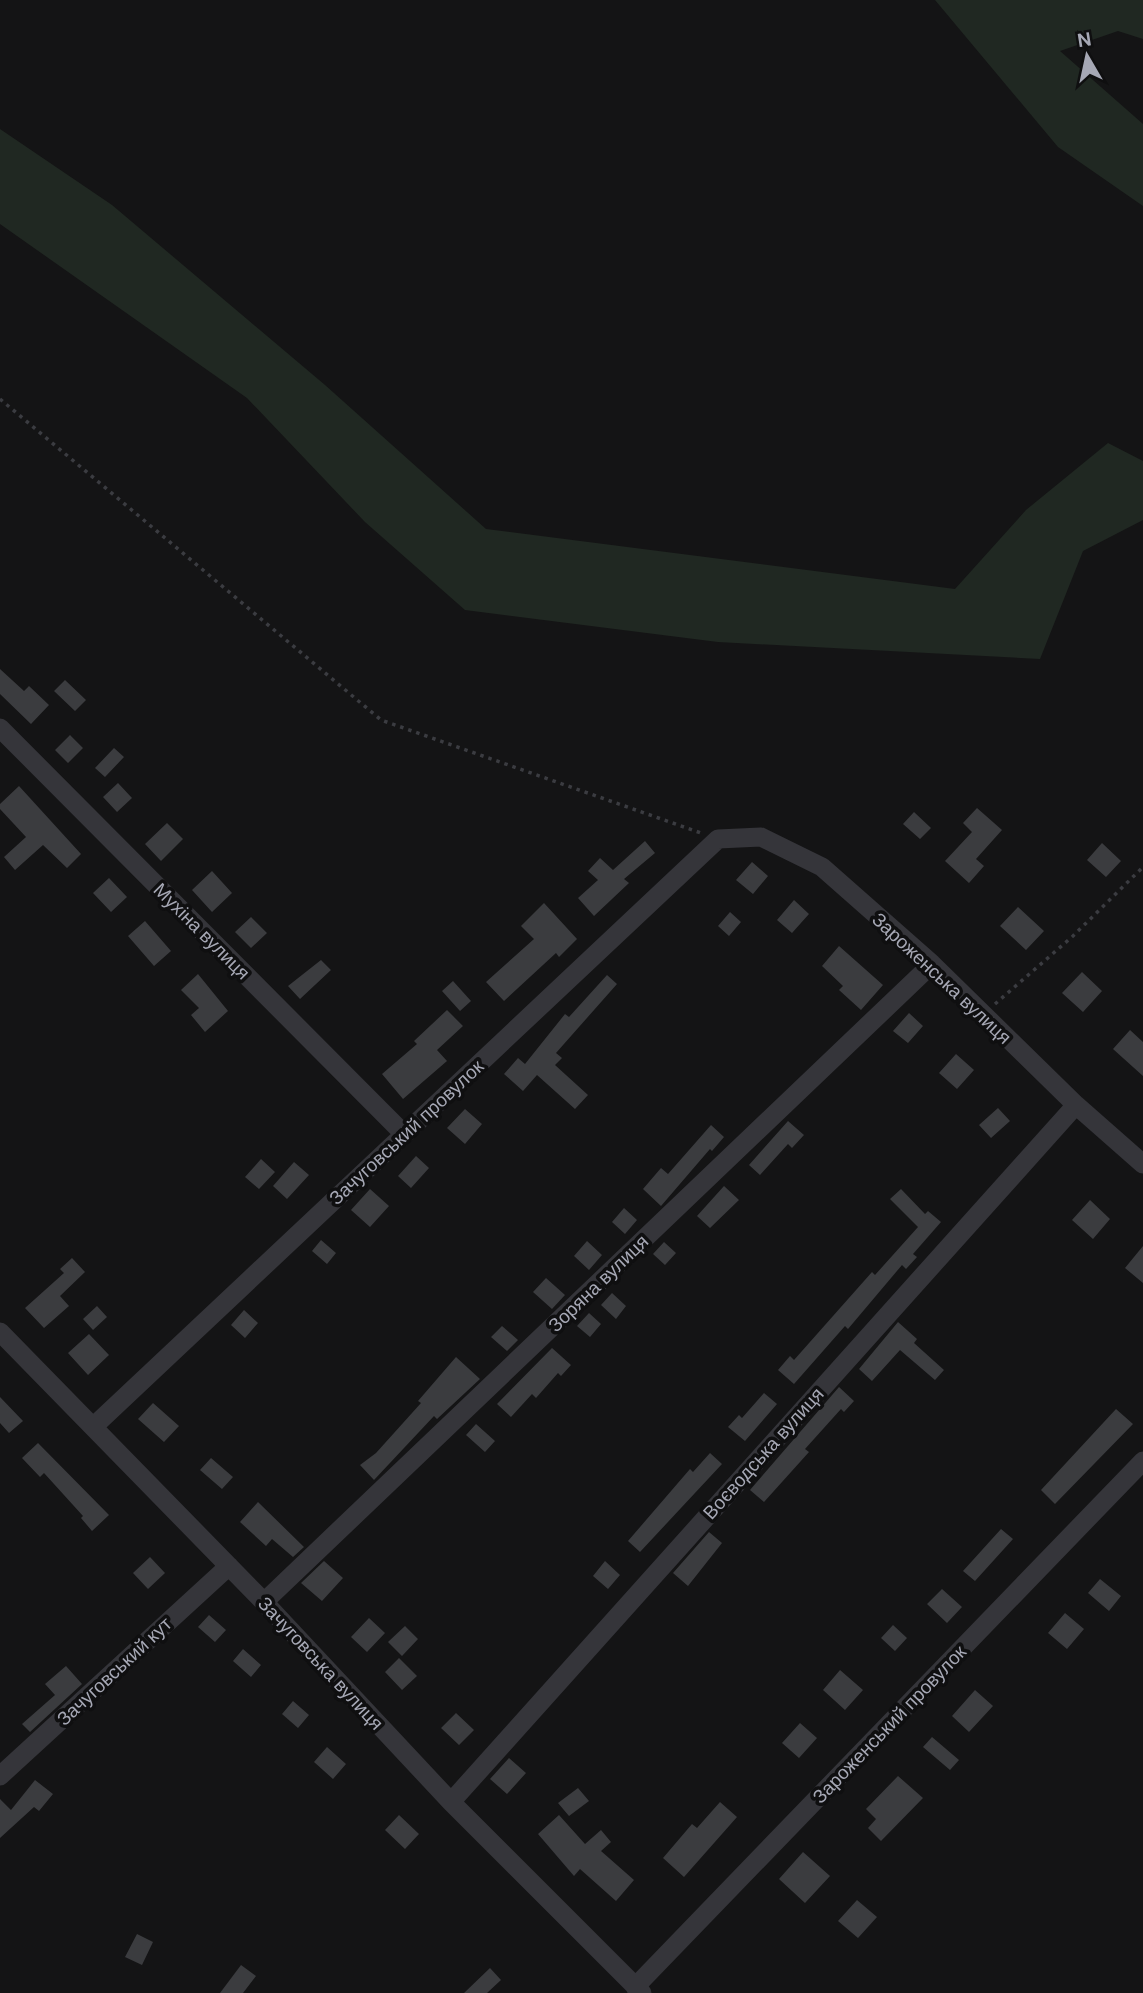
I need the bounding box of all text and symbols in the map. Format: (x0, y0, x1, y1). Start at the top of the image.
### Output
north arrow (1052, 21, 1122, 91)
text: N (1076, 26, 1093, 53)
street label: Мухіна вулиця (148, 878, 255, 985)
street label: Зароженська вулиця (867, 907, 1017, 1050)
street label: Зачуговський провулок (324, 1054, 489, 1211)
street label: Зоряна вулиця (543, 1229, 654, 1338)
street label: Воєводська вулиця (697, 1382, 829, 1525)
street label: Зачуговська вулиця (252, 1591, 389, 1735)
street label: Зачуговський кут (51, 1611, 177, 1731)
street label: Зароженський провулок (807, 1639, 972, 1809)

